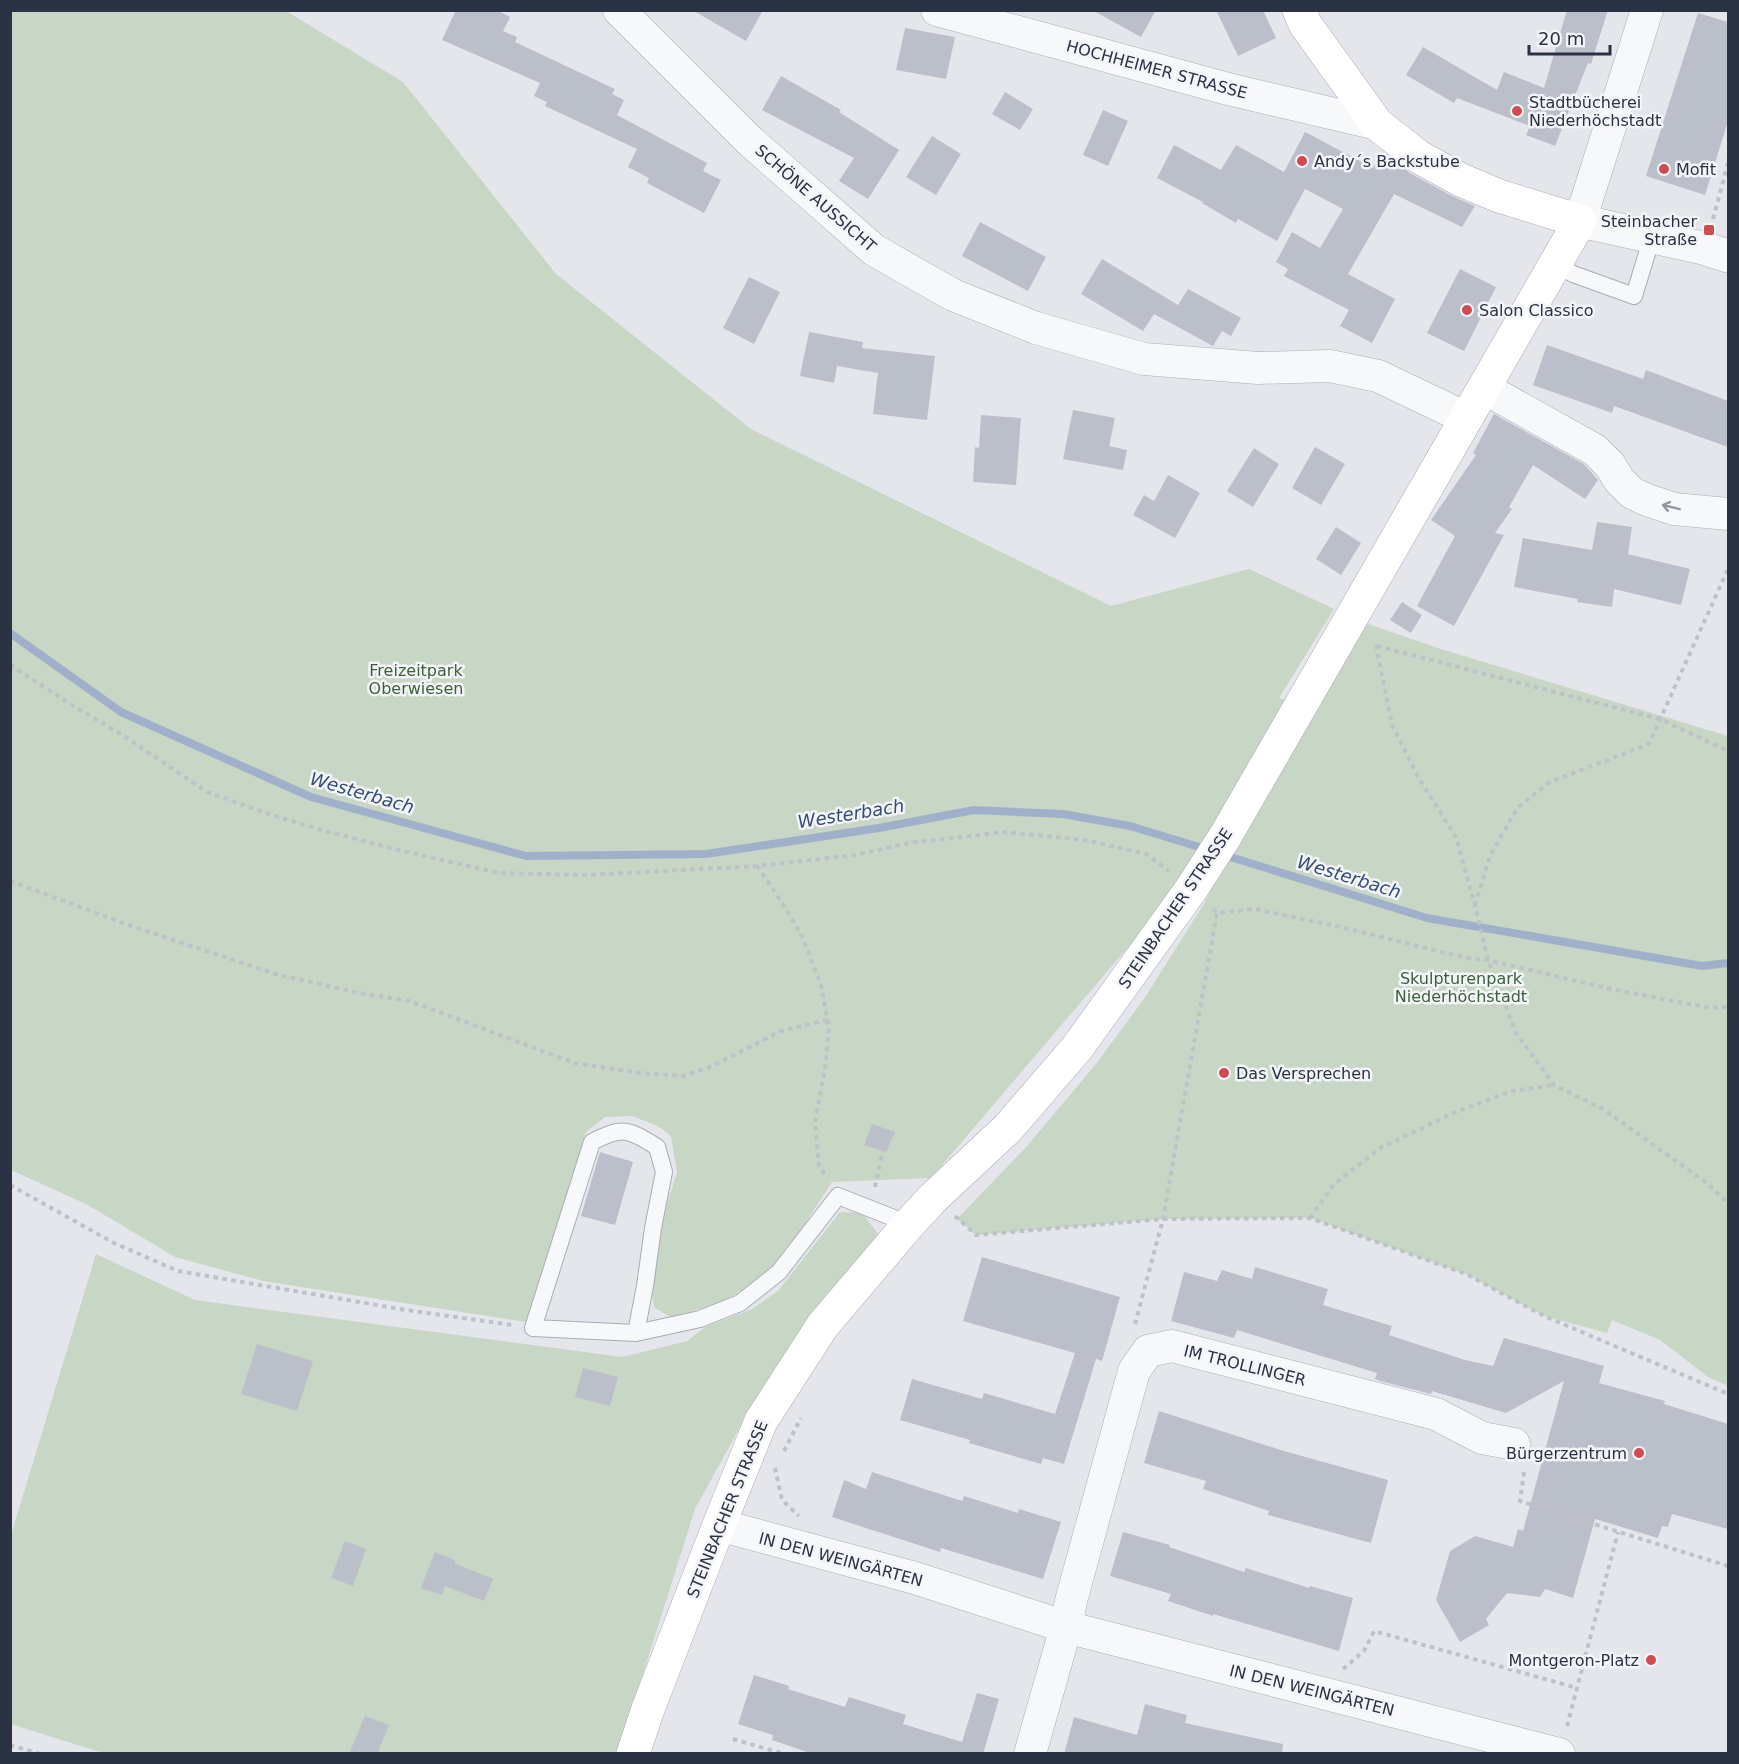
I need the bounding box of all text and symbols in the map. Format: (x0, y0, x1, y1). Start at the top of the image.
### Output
scale bar (1529, 18, 1610, 56)
text: 20 m (1538, 28, 1584, 49)
street label: HOCHHEIMER STRASSE (1064, 36, 1249, 103)
place label: Stadtbücherei Niederhöchstadt (1529, 93, 1661, 130)
marker: Stadtbücherei Niederhöchstadt (1510, 104, 1524, 118)
street label: SCHÖNE AUSSICHT (751, 141, 880, 256)
place label: Andy´s Backstube (1314, 152, 1460, 171)
marker: Andy´s Backstube (1295, 154, 1309, 168)
place label: Mofit (1676, 160, 1716, 179)
marker: Mofit (1657, 162, 1671, 176)
place label: Steinbacher Straße (1601, 212, 1697, 249)
marker: Steinbacher Straße (1702, 223, 1716, 237)
place label: Salon Classico (1479, 301, 1594, 320)
marker: Salon Classico (1460, 303, 1474, 317)
one-way arrow (1661, 500, 1680, 512)
park label: Freizeitpark Oberwiesen (369, 661, 463, 698)
water label: Westerbach (308, 768, 417, 817)
water label: Westerbach (796, 795, 906, 832)
street label: STEINBACHER STRASSE (1115, 824, 1236, 992)
water label: Westerbach (1295, 851, 1404, 902)
park label: Skulpturenpark Niederhöchstadt (1395, 969, 1527, 1006)
place label: Das Versprechen (1236, 1064, 1371, 1083)
marker: Das Versprechen (1217, 1066, 1231, 1080)
street label: IM TROLLINGER (1182, 1341, 1308, 1390)
street label: STEINBACHER STRASSE (683, 1418, 772, 1601)
place label: Bürgerzentrum (1506, 1444, 1627, 1463)
marker: Bürgerzentrum (1632, 1446, 1646, 1460)
street label: IN DEN WEINGÄRTEN (757, 1528, 925, 1591)
place label: Montgeron-Platz (1508, 1651, 1639, 1670)
marker: Montgeron-Platz (1644, 1653, 1658, 1667)
street label: IN DEN WEINGÄRTEN (1228, 1661, 1396, 1720)

